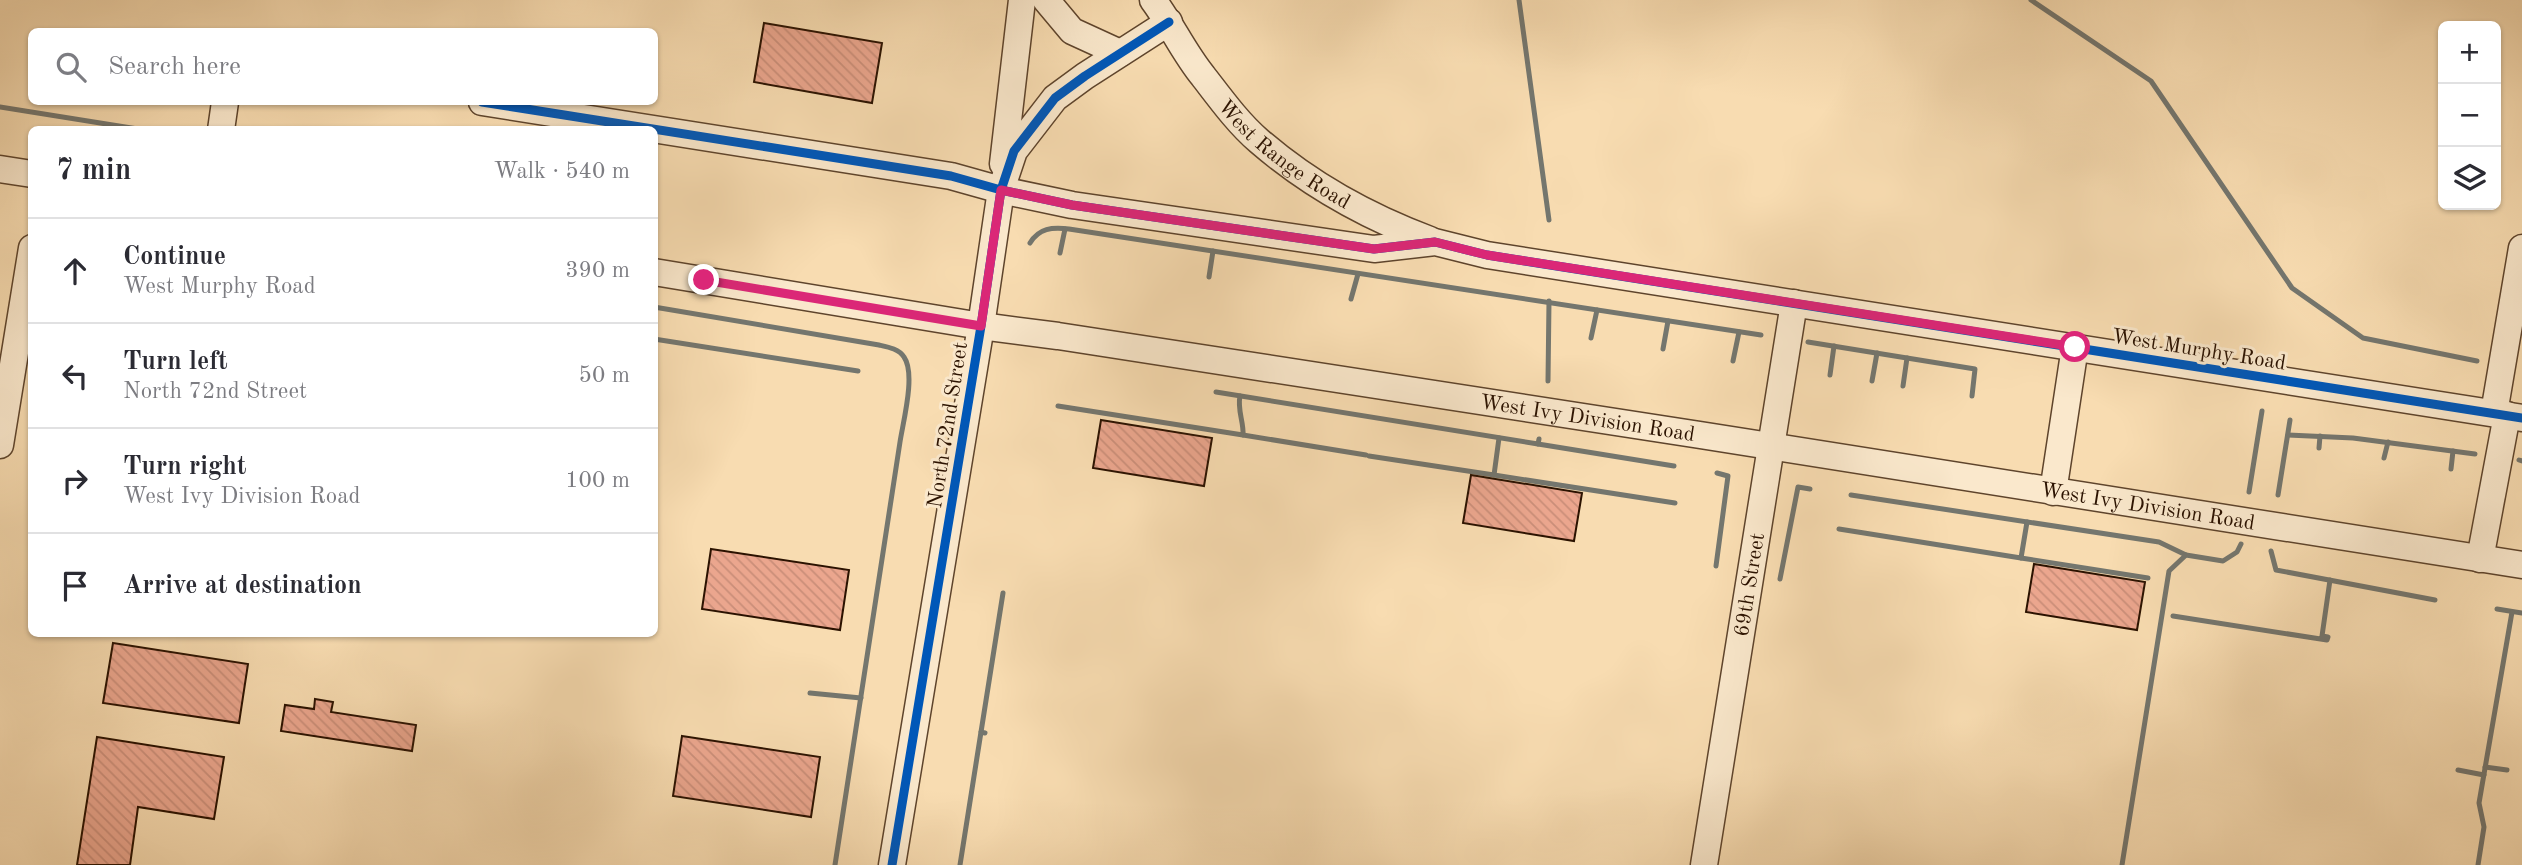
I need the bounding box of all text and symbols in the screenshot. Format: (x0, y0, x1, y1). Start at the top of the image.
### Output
map controls (2438, 21, 2501, 210)
button: + (2438, 21, 2501, 84)
search box (28, 28, 658, 105)
icon: search (52, 48, 90, 86)
text: Search here (108, 54, 241, 80)
button: − (2438, 84, 2501, 147)
street label: West Range Road (1213, 96, 1353, 214)
button: layers (2438, 147, 2501, 210)
text: 7 min (56, 156, 131, 186)
text: Walk · 540 m (494, 160, 630, 183)
text: Continue (123, 244, 226, 270)
icon: ahead (56, 252, 94, 290)
text: 390 m (565, 259, 630, 282)
route end (688, 264, 719, 295)
text: West Murphy Road (123, 275, 316, 298)
street label: West Murphy Road (2110, 326, 2287, 375)
route start (2059, 331, 2090, 362)
street label: North 72nd Street (925, 341, 972, 510)
text: Turn left (123, 349, 228, 375)
icon: left (56, 357, 94, 395)
text: 50 m (579, 364, 630, 387)
text: North 72nd Street (123, 380, 307, 403)
street label: West Ivy Division Road (1479, 392, 1696, 446)
text: Turn right (123, 454, 246, 480)
icon: right (56, 462, 94, 500)
text: 100 m (565, 469, 630, 492)
street label: West Ivy Division Road (2039, 480, 2256, 535)
text: West Ivy Division Road (123, 485, 361, 508)
street label: 69th Street (1732, 531, 1769, 638)
icon: arrive (56, 567, 94, 605)
text: Arrive at destination (123, 573, 362, 599)

